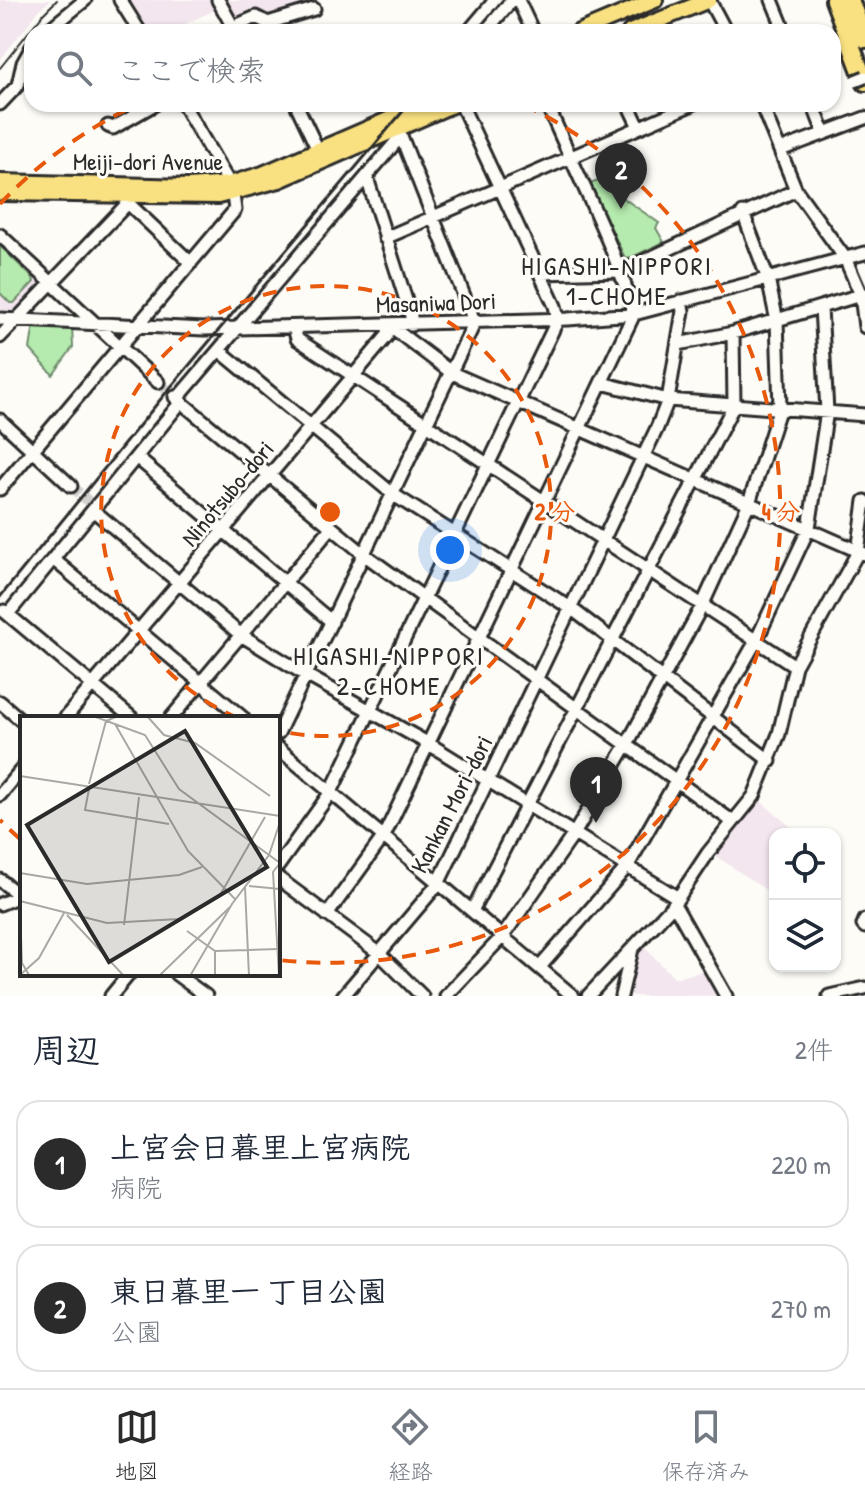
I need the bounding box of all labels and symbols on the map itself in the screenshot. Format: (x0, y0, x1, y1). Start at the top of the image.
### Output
pin: 2 (595, 143, 647, 209)
street label: Meiji-dori Avenue (73, 145, 223, 177)
district label: HIGASHI-NIPPORI 1-CHOME (521, 248, 713, 313)
street label: Masaniwa Dori (375, 284, 497, 320)
street label: Ninotsubo-dori (173, 433, 281, 553)
text: 2 分 (535, 495, 575, 527)
text: 4 分 (762, 495, 800, 527)
centre of rings (316, 498, 344, 526)
your location (430, 530, 470, 570)
district label: HIGASHI-NIPPORI 2-CHOME (293, 638, 485, 703)
inset map (20, 716, 280, 976)
street label: Kankan Mori-dori (403, 730, 499, 878)
pin: 1 (570, 757, 622, 823)

